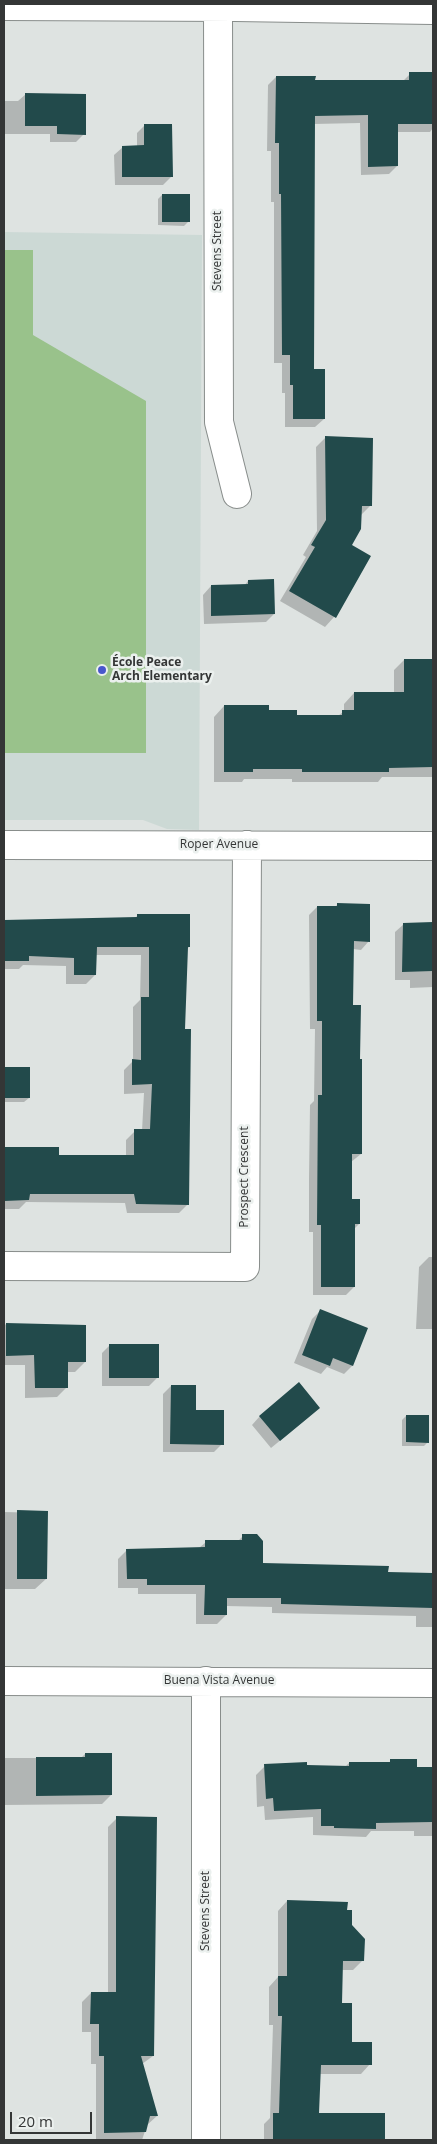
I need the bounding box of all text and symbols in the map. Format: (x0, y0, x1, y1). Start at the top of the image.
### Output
street label: Stevens Street (211, 211, 225, 291)
place label: École Peace Arch Elementary (112, 656, 212, 684)
marker: École Peace Arch Elementary (96, 664, 108, 676)
street label: Roper Avenue (180, 838, 258, 852)
street label: Prospect Crescent (238, 1126, 252, 1228)
street label: Buena Vista Avenue (164, 1674, 274, 1688)
street label: Stevens Street (199, 1871, 213, 1951)
scale bar (12, 2102, 95, 2134)
text: 20 m (18, 2111, 53, 2131)

